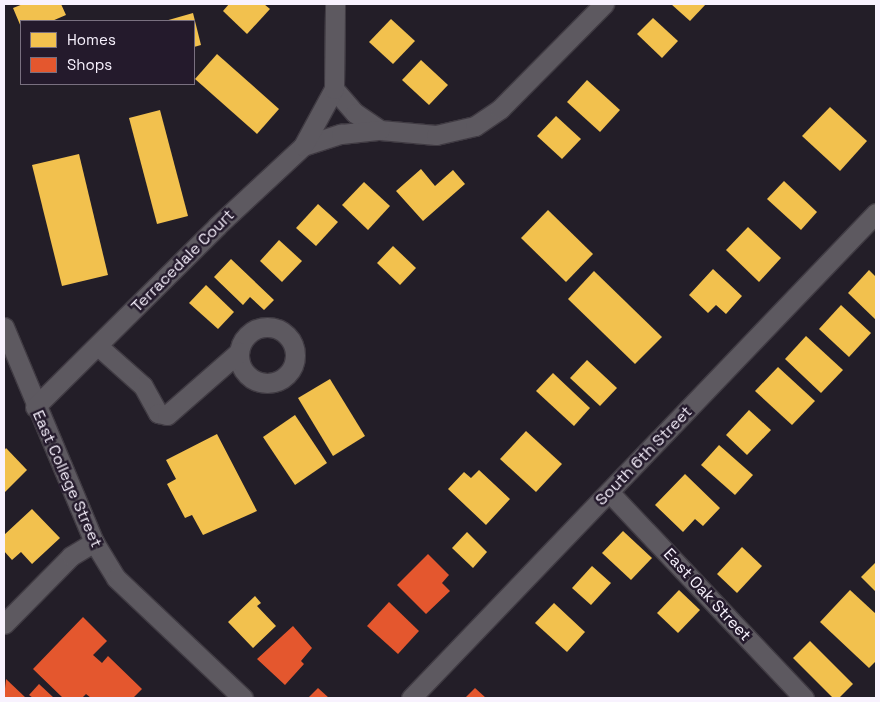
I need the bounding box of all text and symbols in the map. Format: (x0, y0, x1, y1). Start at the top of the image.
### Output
legend (20, 20, 195, 85)
text: Homes (67, 30, 116, 49)
text: Shops (67, 55, 112, 74)
street label: Terracedale Court (128, 206, 238, 316)
street label: South 6th Street (592, 402, 696, 510)
street label: East College Street (28, 407, 106, 551)
street label: East Oak Street (659, 545, 755, 645)

